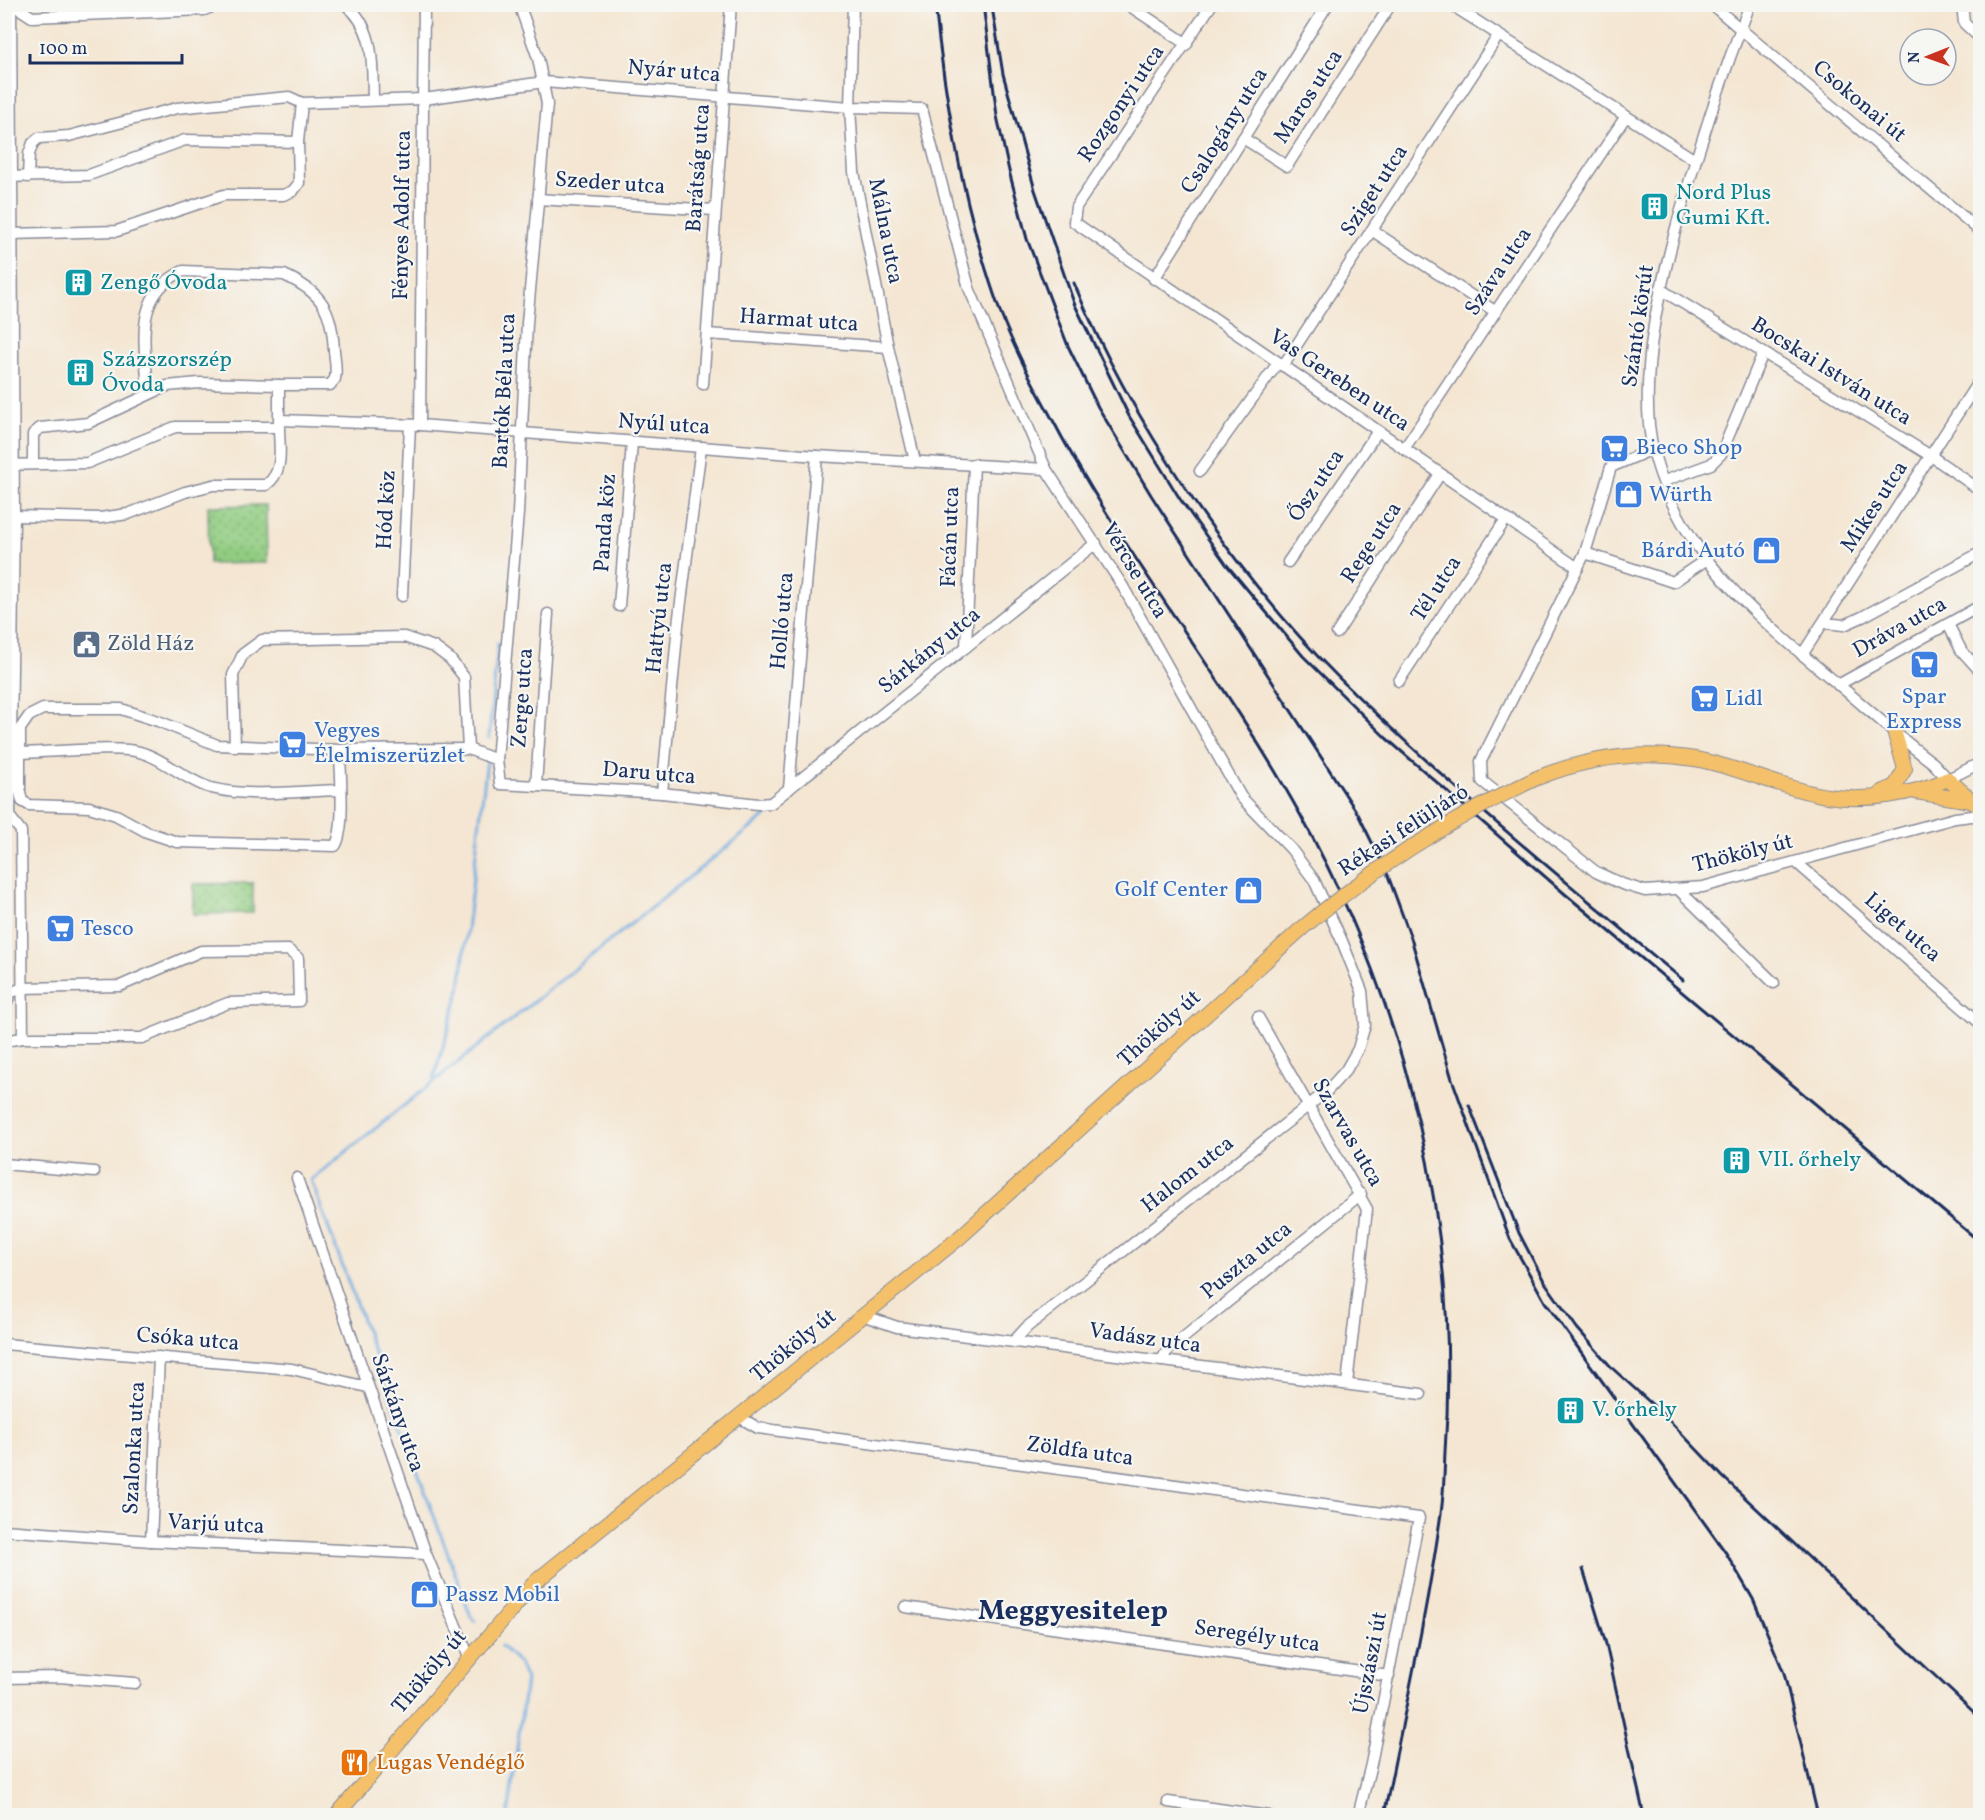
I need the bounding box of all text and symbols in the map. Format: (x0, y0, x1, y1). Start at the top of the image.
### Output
scale bar (30, 27, 182, 65)
north arrow (1898, 27, 1958, 87)
text: 100 m (39, 37, 88, 62)
street label: Rozgonyi utca (1071, 39, 1173, 169)
street label: Maros utca (1267, 44, 1351, 150)
text: N (1904, 51, 1926, 63)
street label: Nyár utca (626, 52, 722, 92)
street label: Csokonai út (1805, 54, 1913, 151)
street label: Csalogány utca (1174, 62, 1276, 200)
street label: Barátság utca (679, 103, 719, 233)
street label: Fényes Adolf utca (386, 130, 420, 300)
street label: Sziget utca (1334, 139, 1416, 243)
street label: Szeder utca (554, 165, 666, 203)
street label: Málna utca (860, 175, 910, 287)
place label: Nord Plus Gumi Kft. (1676, 178, 1771, 234)
building icon: Nord Plus Gumi Kft. (1639, 190, 1671, 222)
street label: Száva utca (1458, 221, 1540, 323)
street label: Szántó körút (1615, 262, 1663, 389)
building icon: Zengő Óvoda (63, 267, 95, 299)
place label: Zengő Óvoda (100, 268, 227, 299)
street label: Harmat utca (738, 301, 860, 341)
street label: Bocskai István utca (1745, 310, 1917, 434)
street label: Bartók Béla utca (485, 312, 525, 470)
street label: Vas Gereben utca (1262, 322, 1416, 440)
place label: Százszorszép Óvoda (102, 345, 232, 401)
building icon: Százszorszép Óvoda (65, 357, 97, 389)
street label: Nyúl utca (617, 406, 711, 444)
supermarket icon: Bieco Shop (1599, 432, 1631, 464)
place label: Bieco Shop (1636, 433, 1742, 464)
street label: Ősz utca (1281, 443, 1353, 529)
street label: Mikes utca (1834, 455, 1916, 559)
street label: Hód köz (369, 470, 405, 550)
street label: Panda köz (587, 473, 625, 573)
shop icon: Würth (1612, 479, 1644, 511)
place label: Würth (1649, 480, 1713, 511)
street label: Fácán utca (934, 486, 968, 588)
street label: Rege utca (1334, 496, 1410, 590)
street label: Vércse utca (1093, 517, 1175, 625)
shop icon: Bárdi Autó (1750, 535, 1782, 567)
place label: Bárdi Autó (1641, 536, 1745, 567)
street label: Tél utca (1404, 550, 1470, 628)
street label: Hattyú utca (639, 561, 681, 675)
street label: Holló utca (763, 571, 803, 671)
street label: Dráva utca (1847, 589, 1953, 667)
street label: Sárkány utca (872, 600, 988, 702)
public building icon: Zöld Ház (70, 628, 102, 660)
place label: Zöld Ház (107, 629, 194, 660)
street label: Zerge utca (504, 647, 542, 749)
supermarket icon: Spar Express (1908, 649, 1940, 681)
place label: Spar Express (1886, 682, 1962, 738)
supermarket icon: Lidl (1688, 683, 1720, 715)
place label: Lidl (1725, 684, 1763, 715)
place label: Vegyes Élelmiszerüzlet (314, 716, 465, 772)
supermarket icon: Vegyes Élelmiszerüzlet (277, 728, 309, 760)
street label: Daru utca (601, 754, 697, 794)
street label: Rékasi felüljáró (1333, 777, 1475, 885)
street label: Thököly út (1690, 826, 1797, 881)
shop icon: Golf Center (1233, 874, 1265, 906)
place label: Golf Center (1115, 875, 1228, 906)
street label: Liget utca (1857, 886, 1947, 970)
supermarket icon: Tesco (44, 913, 76, 945)
place label: Tesco (81, 914, 134, 945)
street label: Thököly út (1112, 983, 1209, 1075)
street label: Szarvas utca (1303, 1073, 1391, 1193)
street label: Halom utca (1135, 1129, 1241, 1221)
building icon: VII. őrhely (1721, 1144, 1753, 1176)
place label: VII. őrhely (1758, 1145, 1861, 1176)
street label: Puszta utca (1195, 1215, 1299, 1307)
street label: Thököly út (744, 1302, 844, 1390)
street label: Vadász utca (1087, 1316, 1203, 1362)
street label: Csóka utca (135, 1320, 241, 1360)
street label: Sárkány utca (362, 1349, 432, 1477)
street label: Szalonka utca (116, 1380, 154, 1516)
building icon: V. őrhely (1555, 1394, 1587, 1426)
place label: V. őrhely (1592, 1395, 1677, 1426)
street label: Zöldfa utca (1024, 1429, 1136, 1475)
street label: Varjú utca (167, 1507, 265, 1543)
shop icon: Passz Mobil (408, 1579, 440, 1611)
place label: Passz Mobil (445, 1580, 560, 1611)
district label: Meggyesitelep (978, 1592, 1168, 1631)
street label: Újszászi út (1346, 1609, 1396, 1717)
street label: Seregély utca (1192, 1613, 1322, 1661)
street label: Thököly út (385, 1623, 475, 1721)
restaurant icon: Lugas Vendéglő (339, 1747, 371, 1779)
place label: Lugas Vendéglő (376, 1748, 525, 1779)

